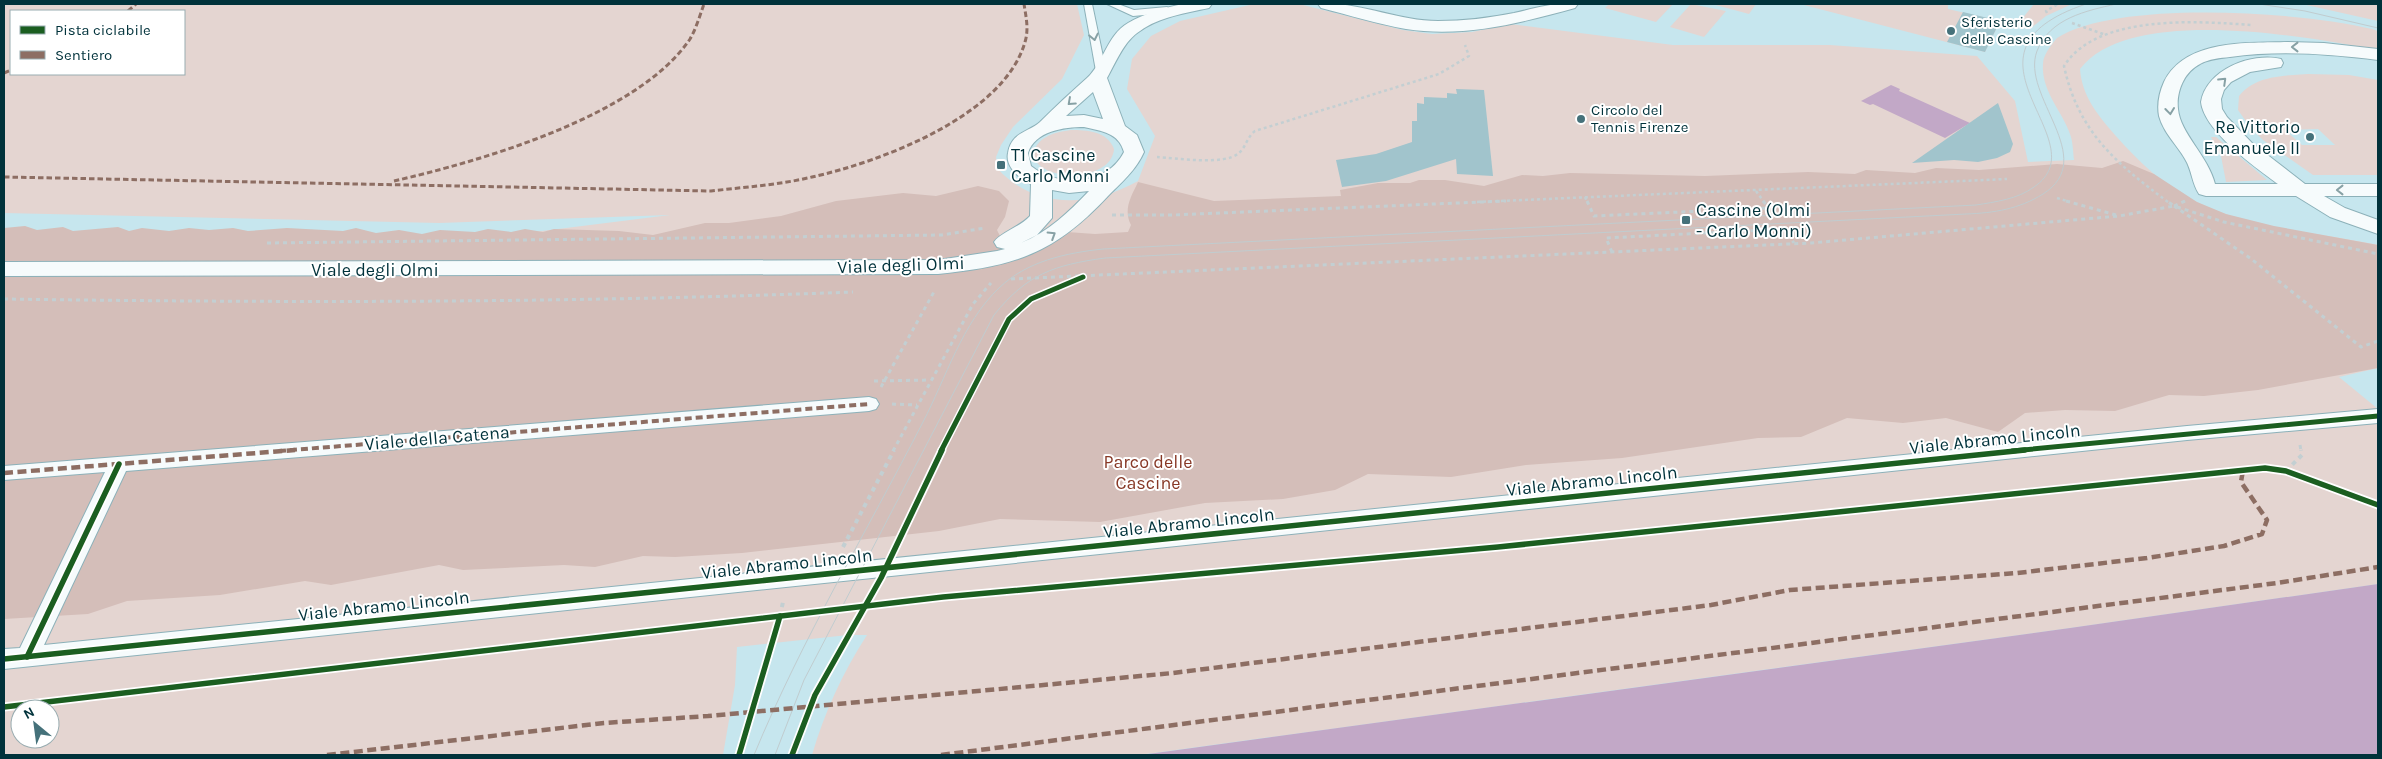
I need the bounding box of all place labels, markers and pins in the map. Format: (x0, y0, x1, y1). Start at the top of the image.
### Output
place label: Sferisterio delle Cascine (1961, 13, 2052, 48)
marker: Sferisterio delle Cascine (1945, 25, 1957, 37)
place label: Circolo del Tennis Firenze (1591, 101, 1688, 136)
marker: Circolo del Tennis Firenze (1575, 113, 1587, 125)
place label: Re Vittorio Emanuele II (2203, 116, 2300, 159)
marker: Re Vittorio Emanuele II (2304, 131, 2316, 143)
place label: T1 Cascine Carlo Monni (1011, 144, 1110, 187)
marker: T1 Cascine Carlo Monni (995, 159, 1007, 171)
place label: Cascine (Olmi - Carlo Monni) (1696, 199, 1812, 242)
marker: Cascine (Olmi - Carlo Monni) (1680, 214, 1692, 226)

